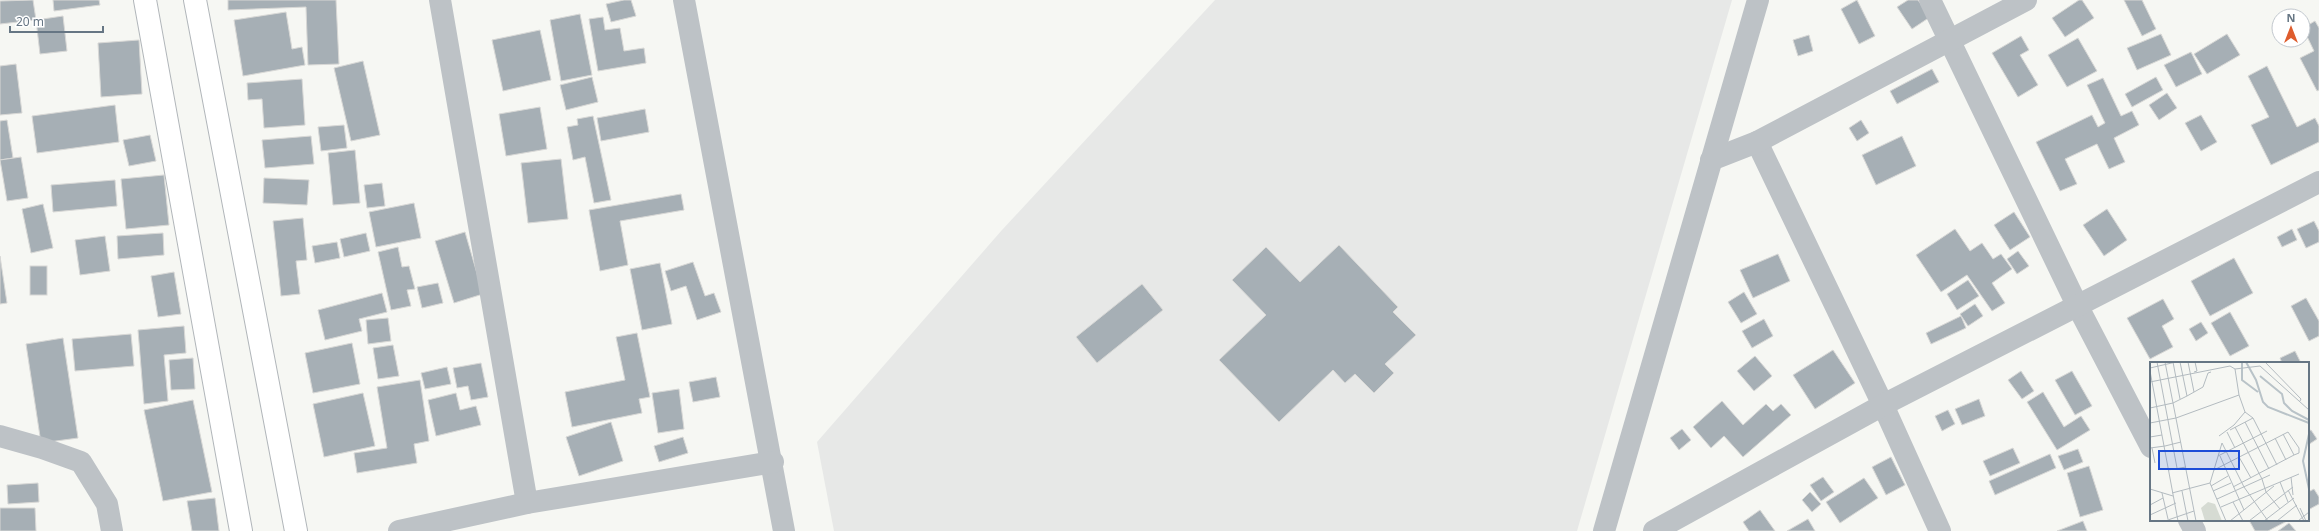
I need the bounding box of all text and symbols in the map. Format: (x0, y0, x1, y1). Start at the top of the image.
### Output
scale bar (10, 8, 103, 34)
north arrow (2271, 8, 2311, 48)
text: N (2287, 10, 2295, 25)
text: 20 m (16, 13, 44, 30)
inset map (2150, 362, 2309, 521)

